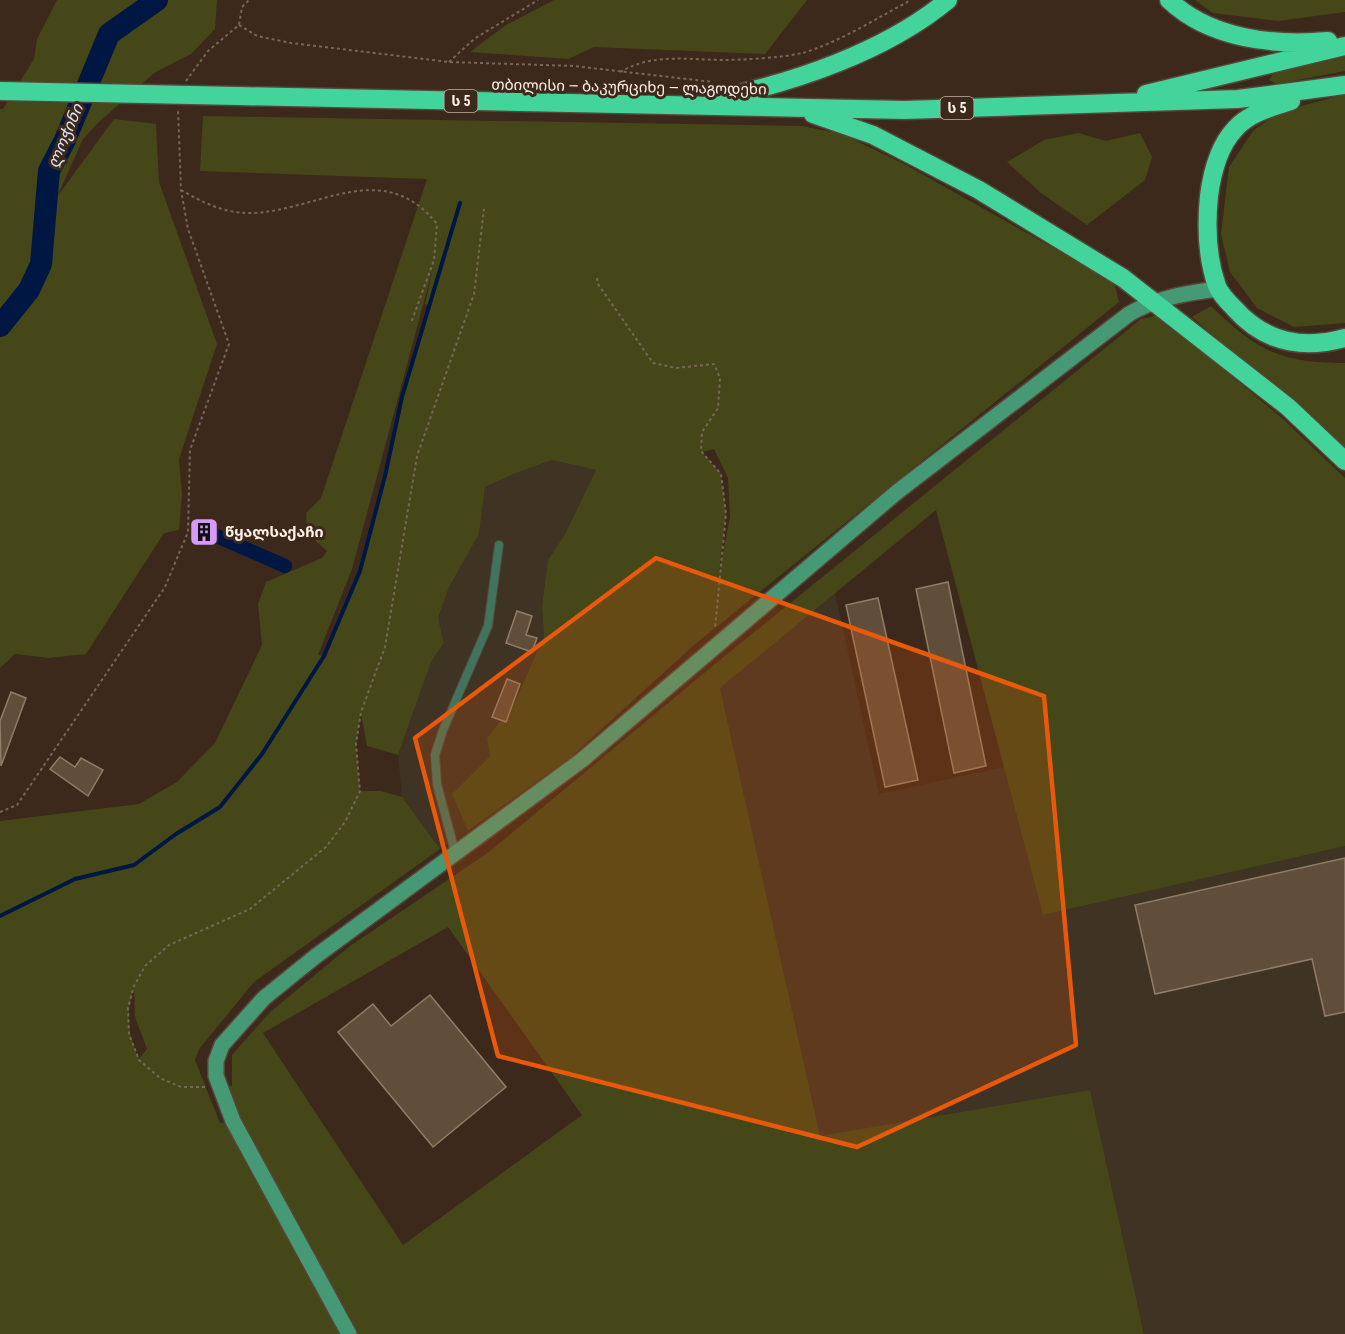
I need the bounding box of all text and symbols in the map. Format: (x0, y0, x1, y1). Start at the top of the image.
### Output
street label: თბილისი — ბაკურციხე — ლაგოდეხი (491, 76, 767, 98)
road number: ს 5 (444, 90, 478, 112)
road number: ს 5 (940, 97, 974, 119)
water label: ლოჭინი (43, 101, 87, 171)
building icon: წყალსაქაჩი (188, 516, 220, 548)
place label: წყალსაქაჩი (225, 523, 324, 541)

